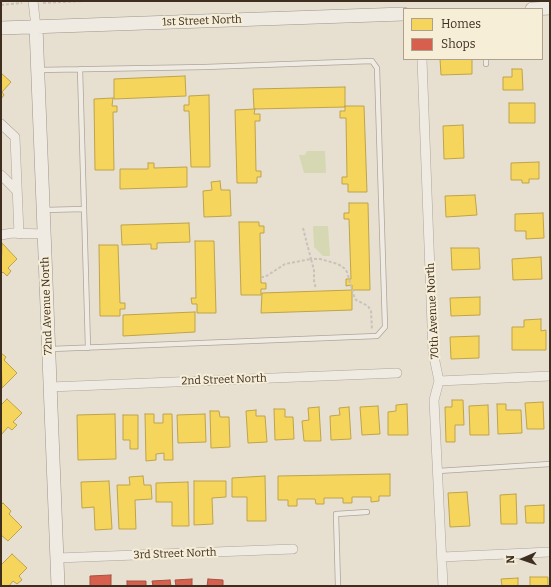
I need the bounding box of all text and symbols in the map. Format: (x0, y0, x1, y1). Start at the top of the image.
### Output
legend (403, 8, 543, 60)
street label: 1st Street North (162, 13, 242, 29)
text: Homes (441, 17, 481, 31)
text: Shops (441, 37, 475, 51)
street label: 72nd Avenue North (39, 257, 55, 355)
street label: 70th Avenue North (424, 262, 442, 360)
street label: 2nd Street North (181, 372, 267, 388)
north arrow (503, 539, 543, 579)
street label: 3rd Street North (133, 546, 217, 562)
text: N (504, 555, 517, 564)

